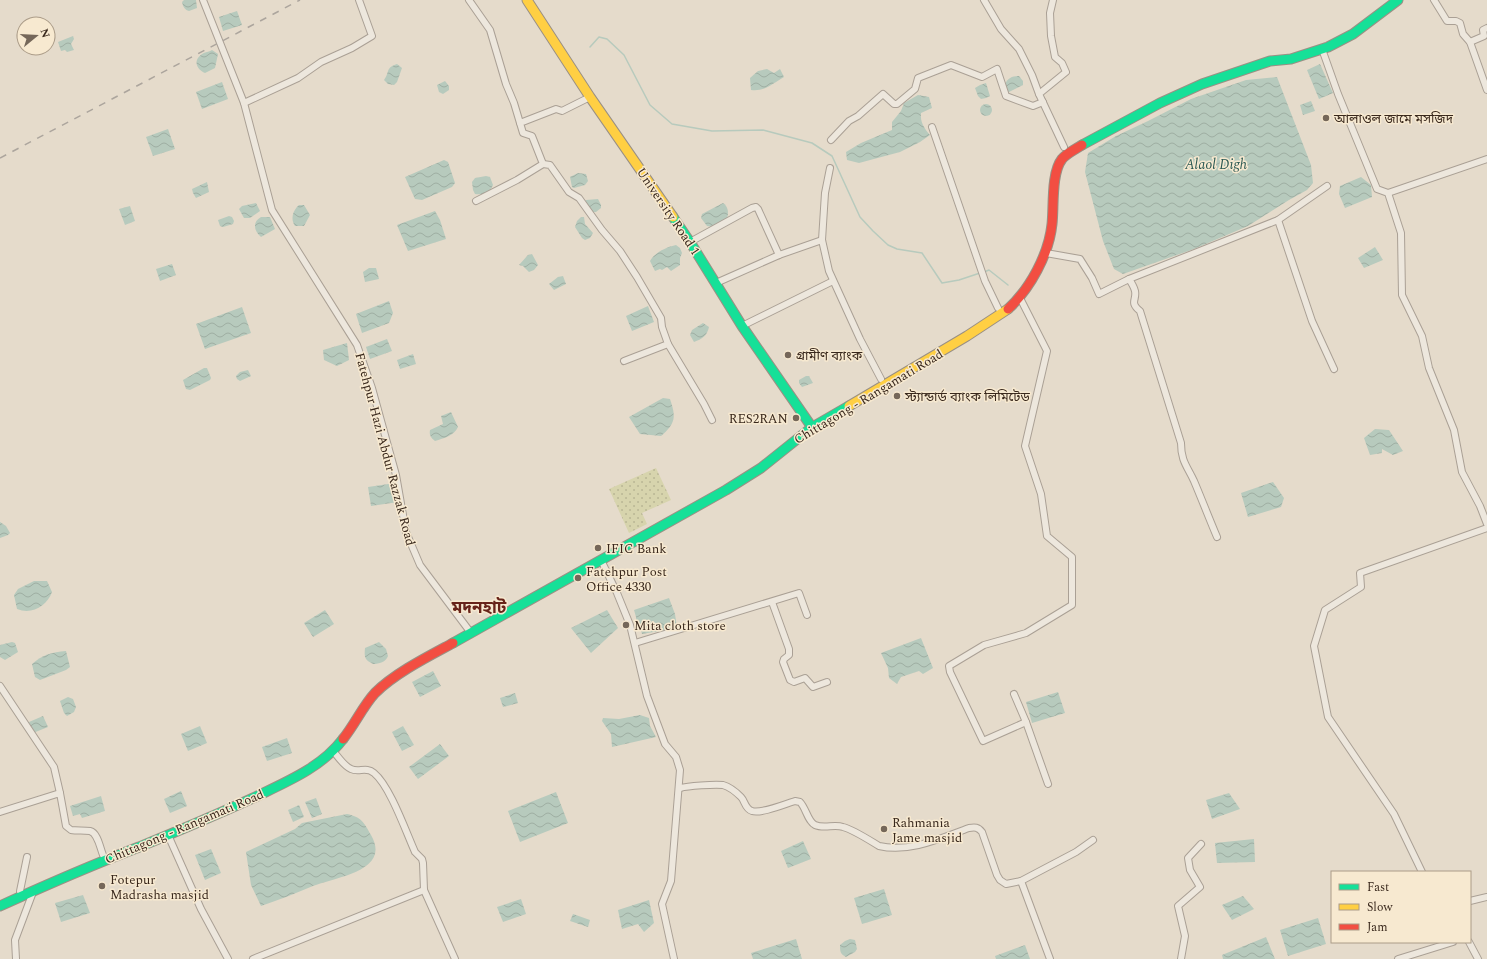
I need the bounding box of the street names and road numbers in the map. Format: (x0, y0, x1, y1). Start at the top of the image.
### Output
street label: University Road 1 (631, 164, 705, 260)
street label: Chittagong - Rangamati Road (790, 344, 947, 449)
street label: Fatehpur Hazi Abdur Razzak Road (350, 350, 420, 548)
street label: Chittagong - Rangamati Road (102, 784, 267, 870)

